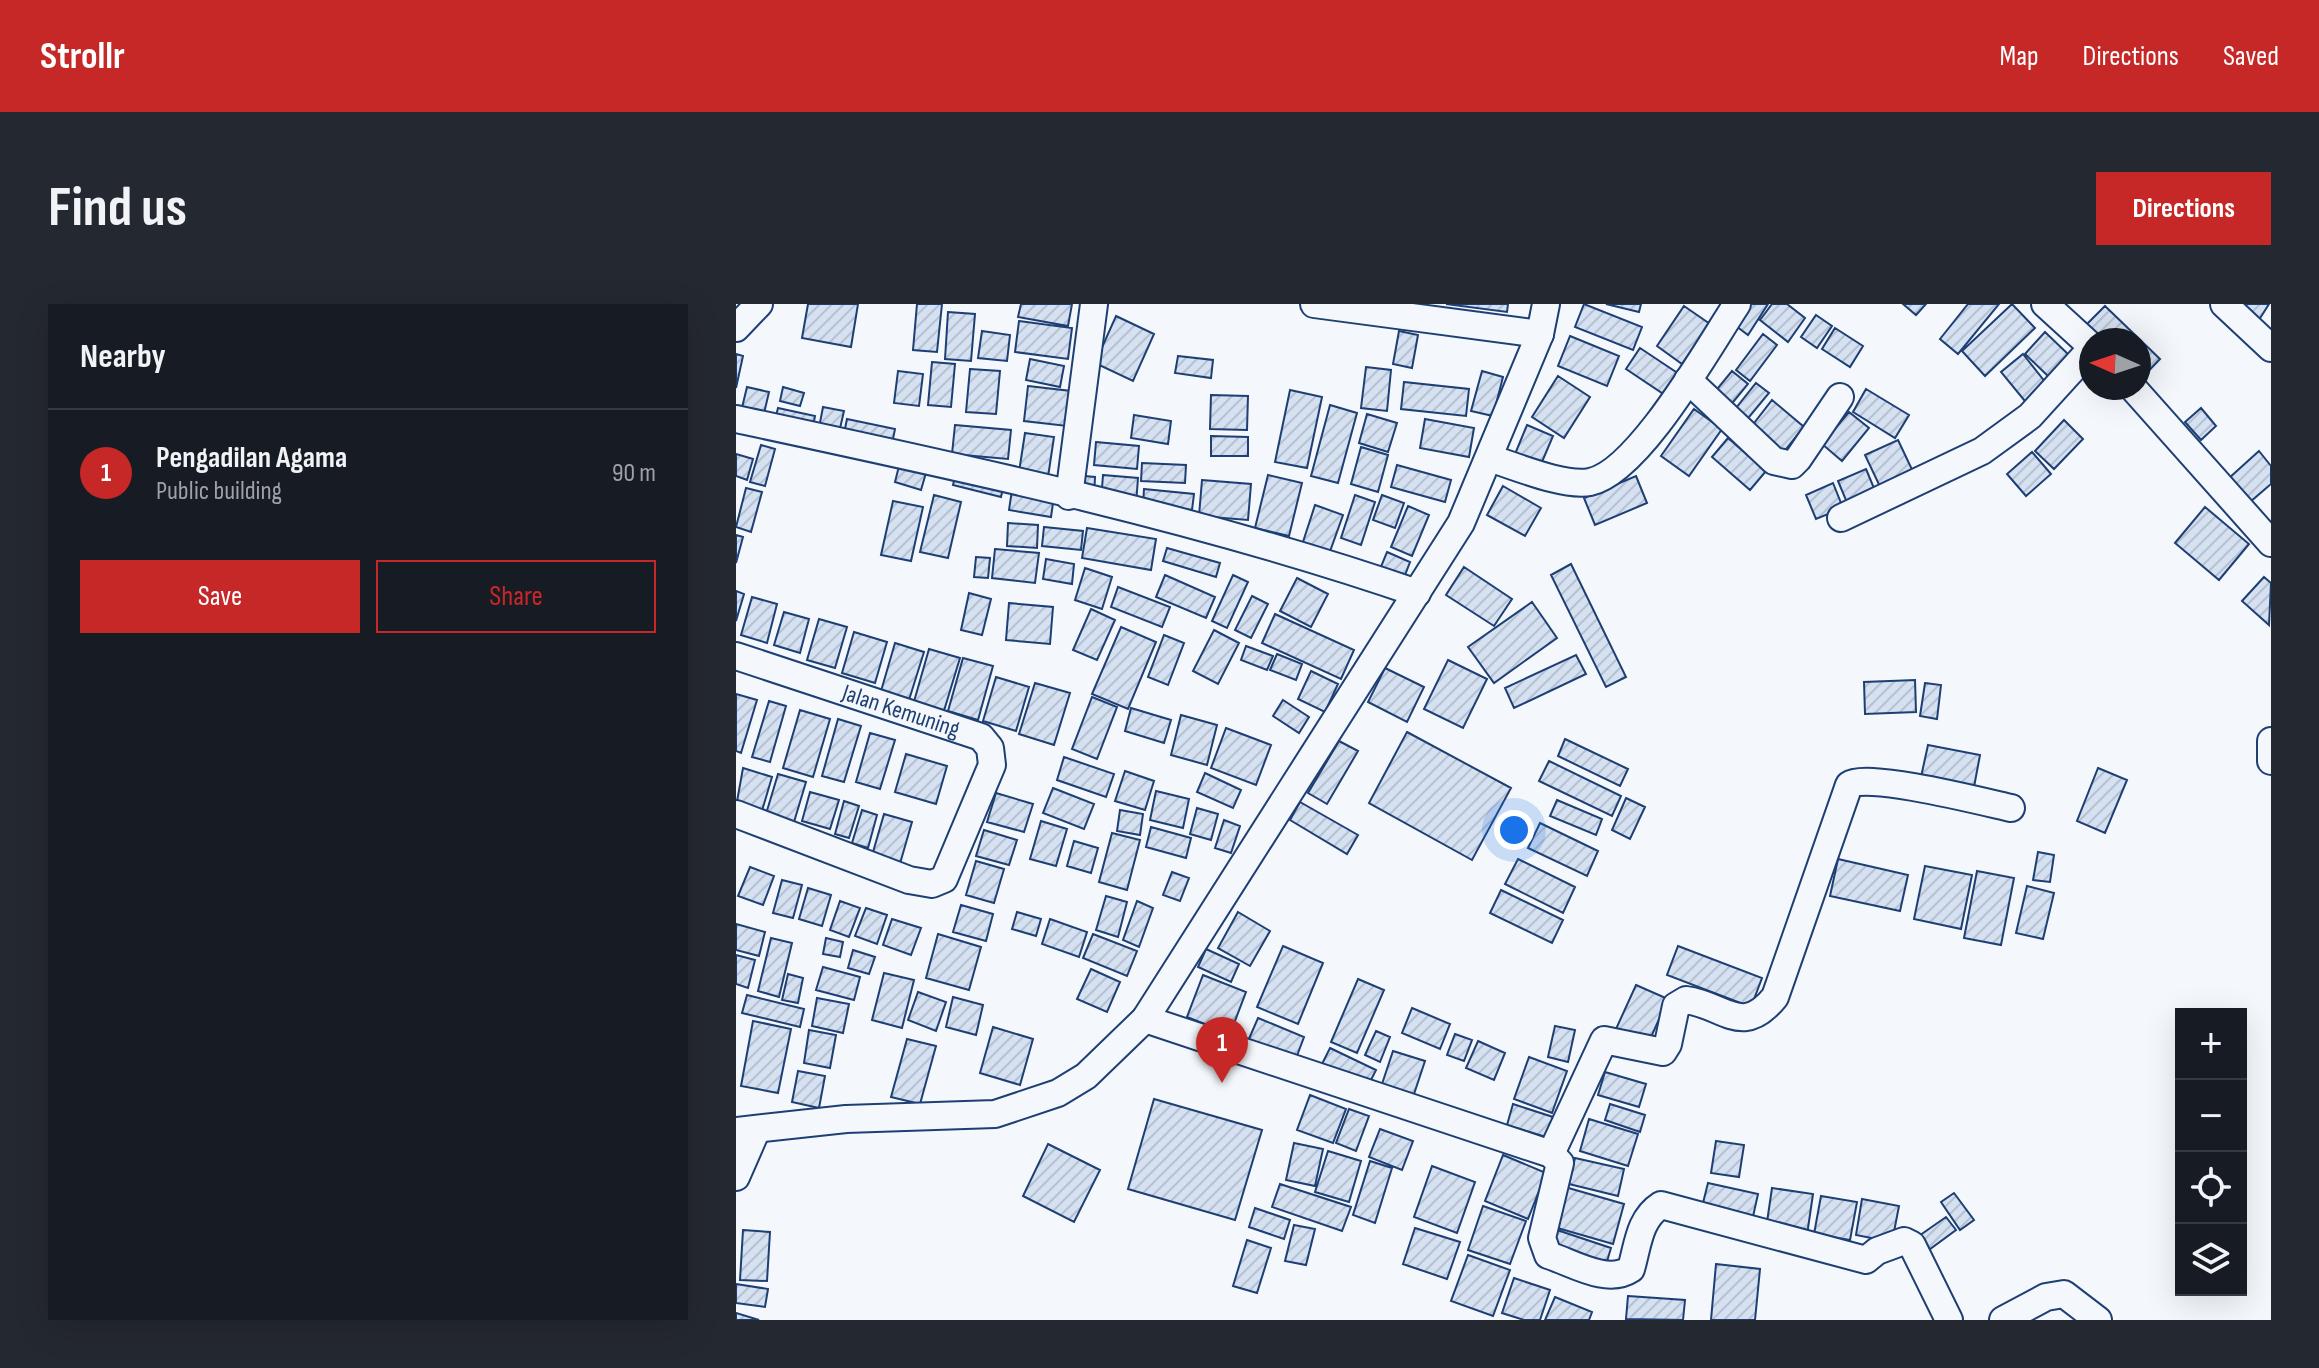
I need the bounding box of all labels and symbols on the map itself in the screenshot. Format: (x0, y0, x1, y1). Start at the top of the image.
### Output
north arrow (2079, 328, 2151, 400)
street label: Jalan Kemuning (838, 677, 964, 744)
your location (1494, 810, 1534, 850)
pin: 1 (1196, 1017, 1248, 1083)

